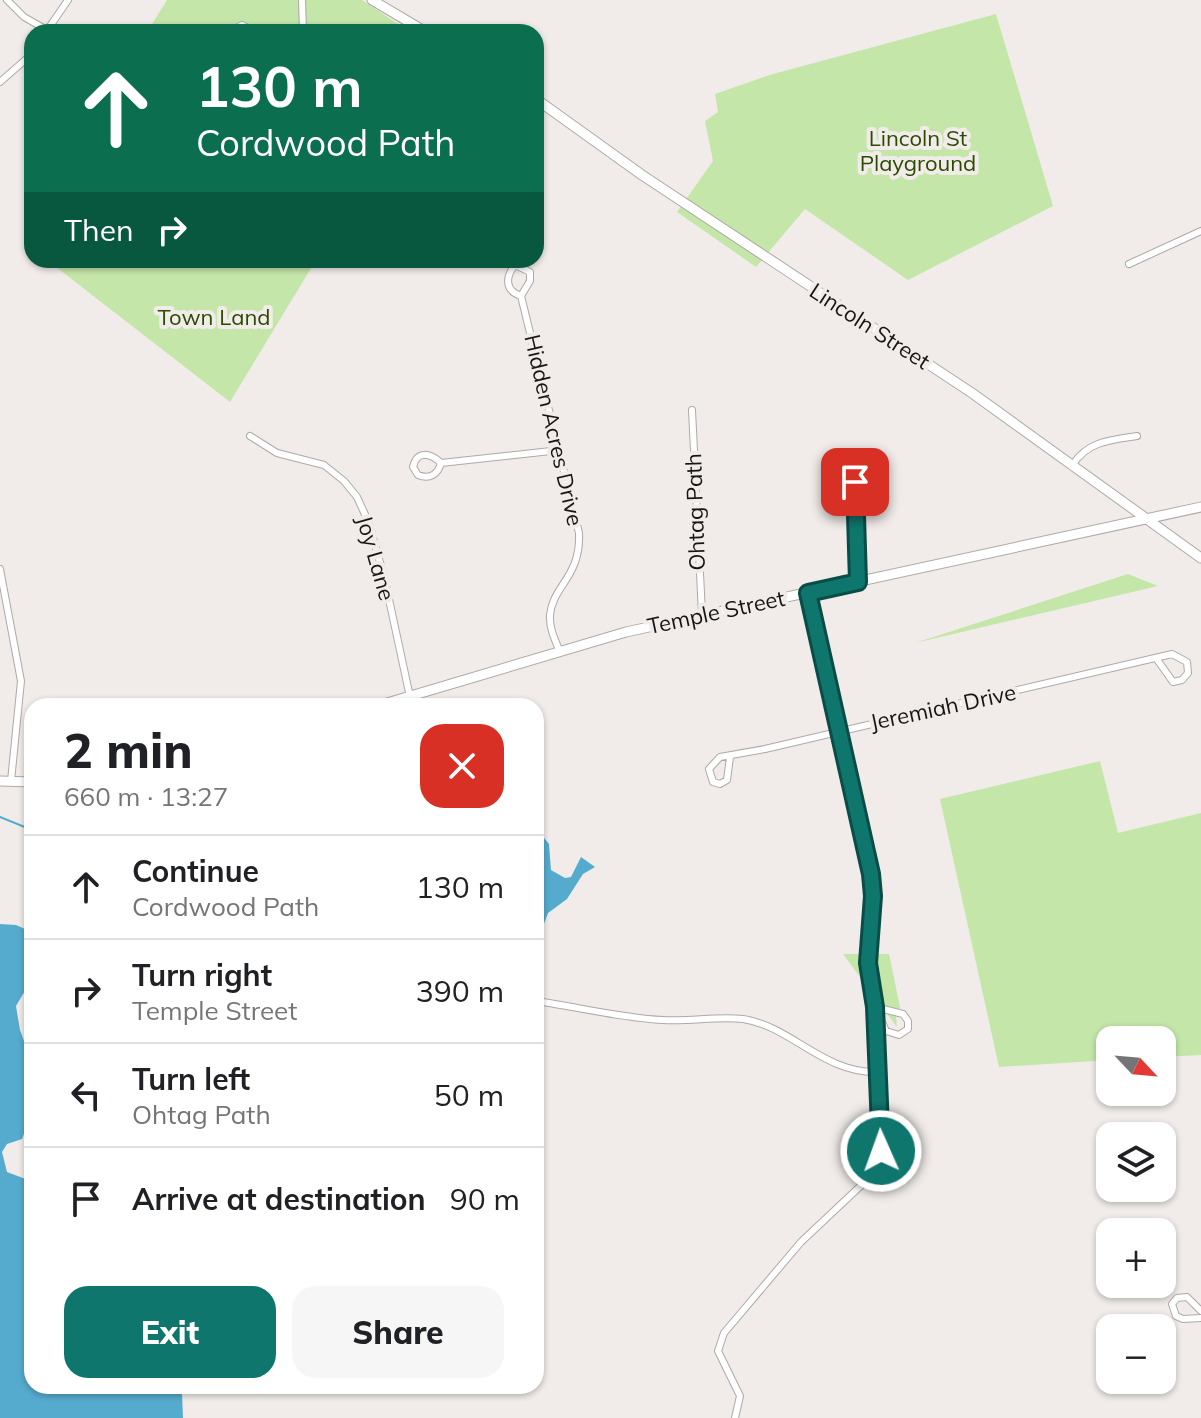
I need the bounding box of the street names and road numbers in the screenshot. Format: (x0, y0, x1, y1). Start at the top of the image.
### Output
street label: Lincoln Street (804, 277, 936, 375)
street label: Hidden Acres Drive (518, 332, 590, 528)
street label: Ohtag Path (679, 453, 711, 571)
street label: Joy Lane (351, 512, 401, 604)
street label: Temple Street (645, 584, 788, 640)
street label: Jeremiah Drive (867, 678, 1019, 736)

